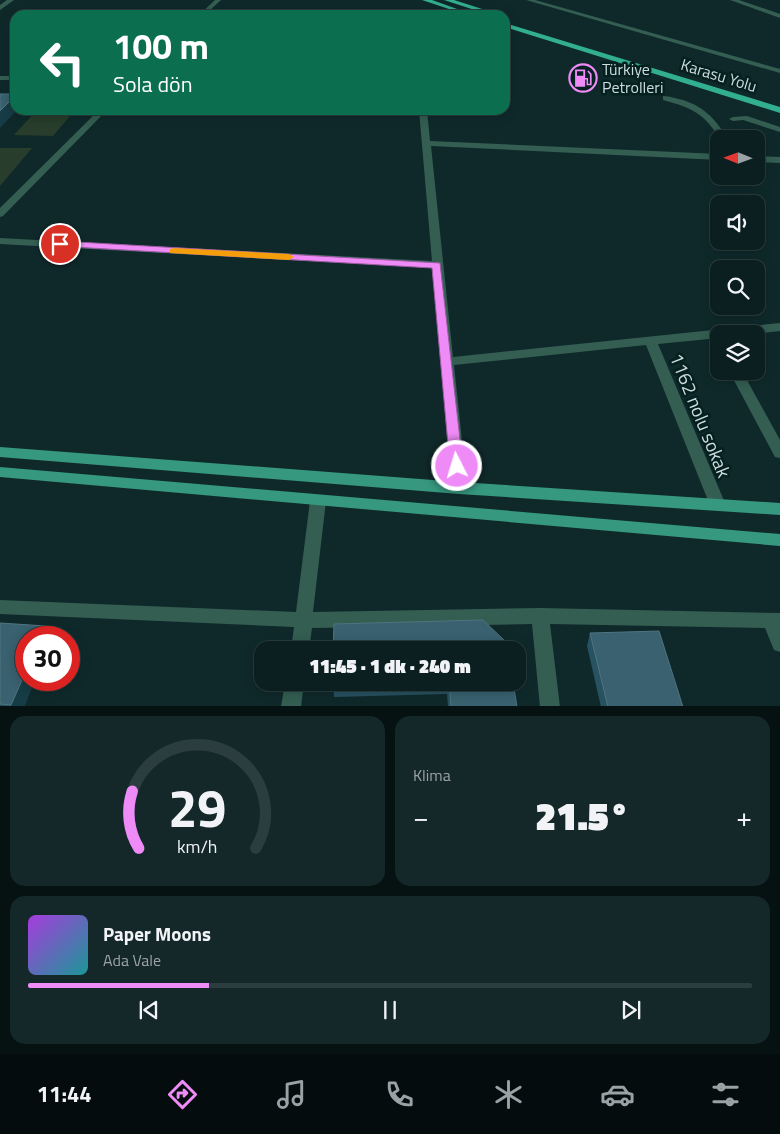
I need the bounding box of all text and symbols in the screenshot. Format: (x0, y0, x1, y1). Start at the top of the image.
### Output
text: 100 m (113, 19, 209, 73)
icon: left (30, 30, 95, 95)
street label: Karasu Yolu (678, 52, 760, 98)
place label: Türkiye Petrolleri (602, 57, 663, 99)
fuel station icon: Türkiye Petrolleri (568, 63, 598, 93)
text: Sola dön (113, 67, 193, 101)
north arrow (710, 130, 765, 185)
map controls (710, 130, 765, 380)
button: sound (710, 195, 765, 250)
pin (39, 223, 81, 265)
icon: arrive (46, 230, 74, 258)
button: search (710, 260, 765, 315)
button: layers (710, 325, 765, 380)
street label: 1162 nolu sokak (663, 348, 739, 482)
position arrow (430, 439, 482, 491)
speed limit sign: 30 (15, 626, 80, 691)
text: 11:45 · 1 dk · 240 m (309, 651, 471, 680)
text: Klima (413, 763, 451, 787)
text: 29 (168, 768, 227, 847)
text: 21.5° (535, 787, 630, 845)
text: − (413, 795, 429, 838)
text: + (736, 795, 752, 838)
text: km/h (177, 833, 218, 860)
text: Paper Moons (103, 919, 211, 948)
text: Ada Vale (103, 948, 161, 972)
icon: previous (135, 996, 163, 1024)
icon: pause (376, 996, 404, 1024)
icon: next (617, 996, 645, 1024)
text: 11:44 (37, 1077, 92, 1111)
icon: directions (165, 1077, 200, 1112)
icon: music (274, 1077, 309, 1112)
icon: phone (382, 1077, 417, 1112)
icon: climate (491, 1077, 526, 1112)
icon: car (600, 1077, 635, 1112)
icon: filters (708, 1077, 743, 1112)

